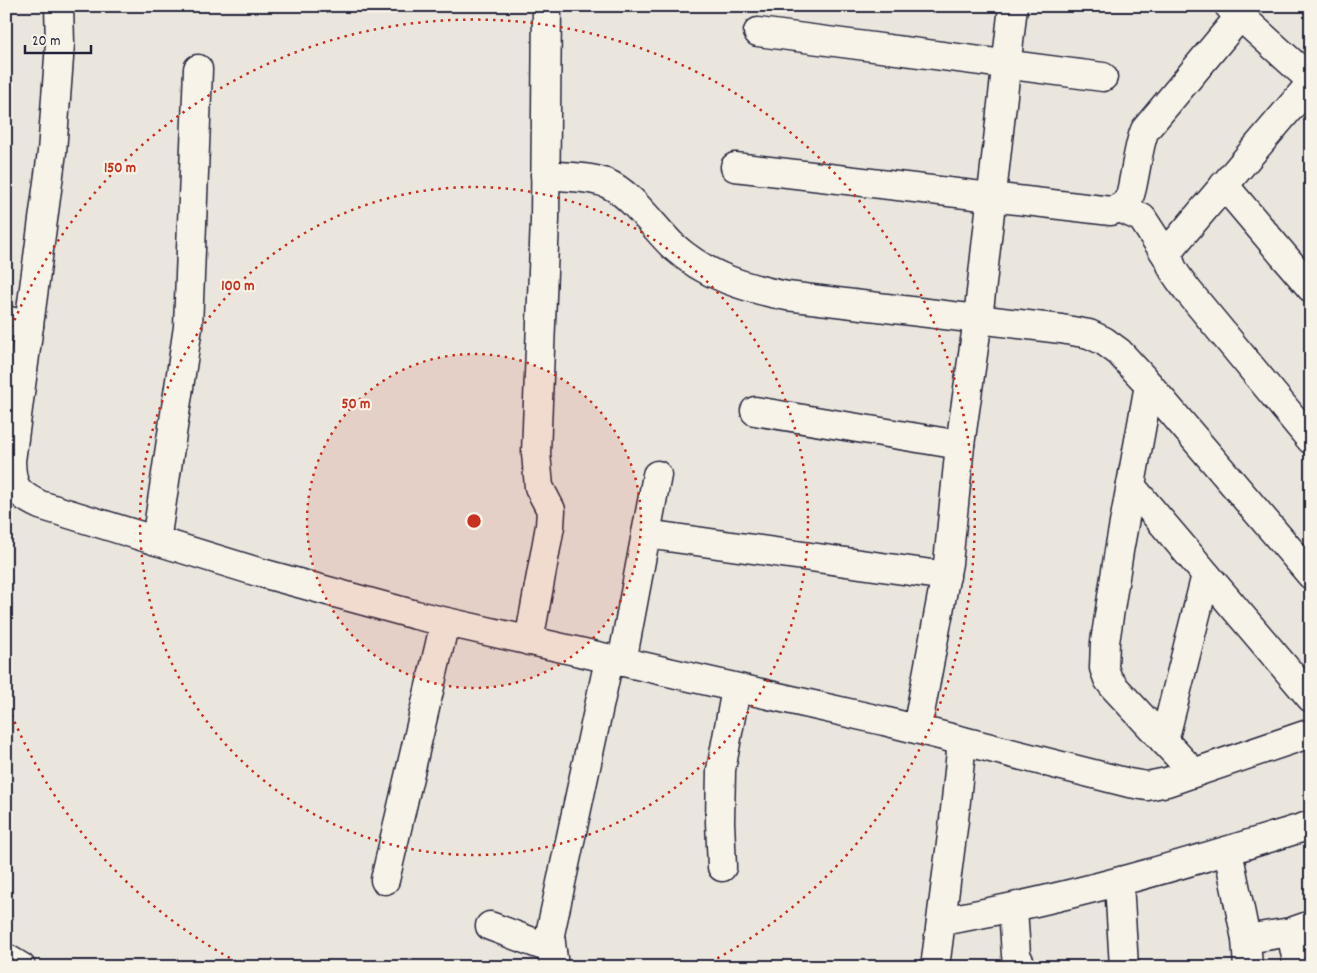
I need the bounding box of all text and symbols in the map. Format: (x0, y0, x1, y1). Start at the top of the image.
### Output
scale bar (25, 22, 91, 54)
text: 20 m (32, 31, 60, 53)
text: 150 m (104, 158, 136, 180)
text: 100 m (221, 276, 255, 298)
text: 50 m (342, 394, 370, 416)
centre of rings (465, 512, 483, 530)

